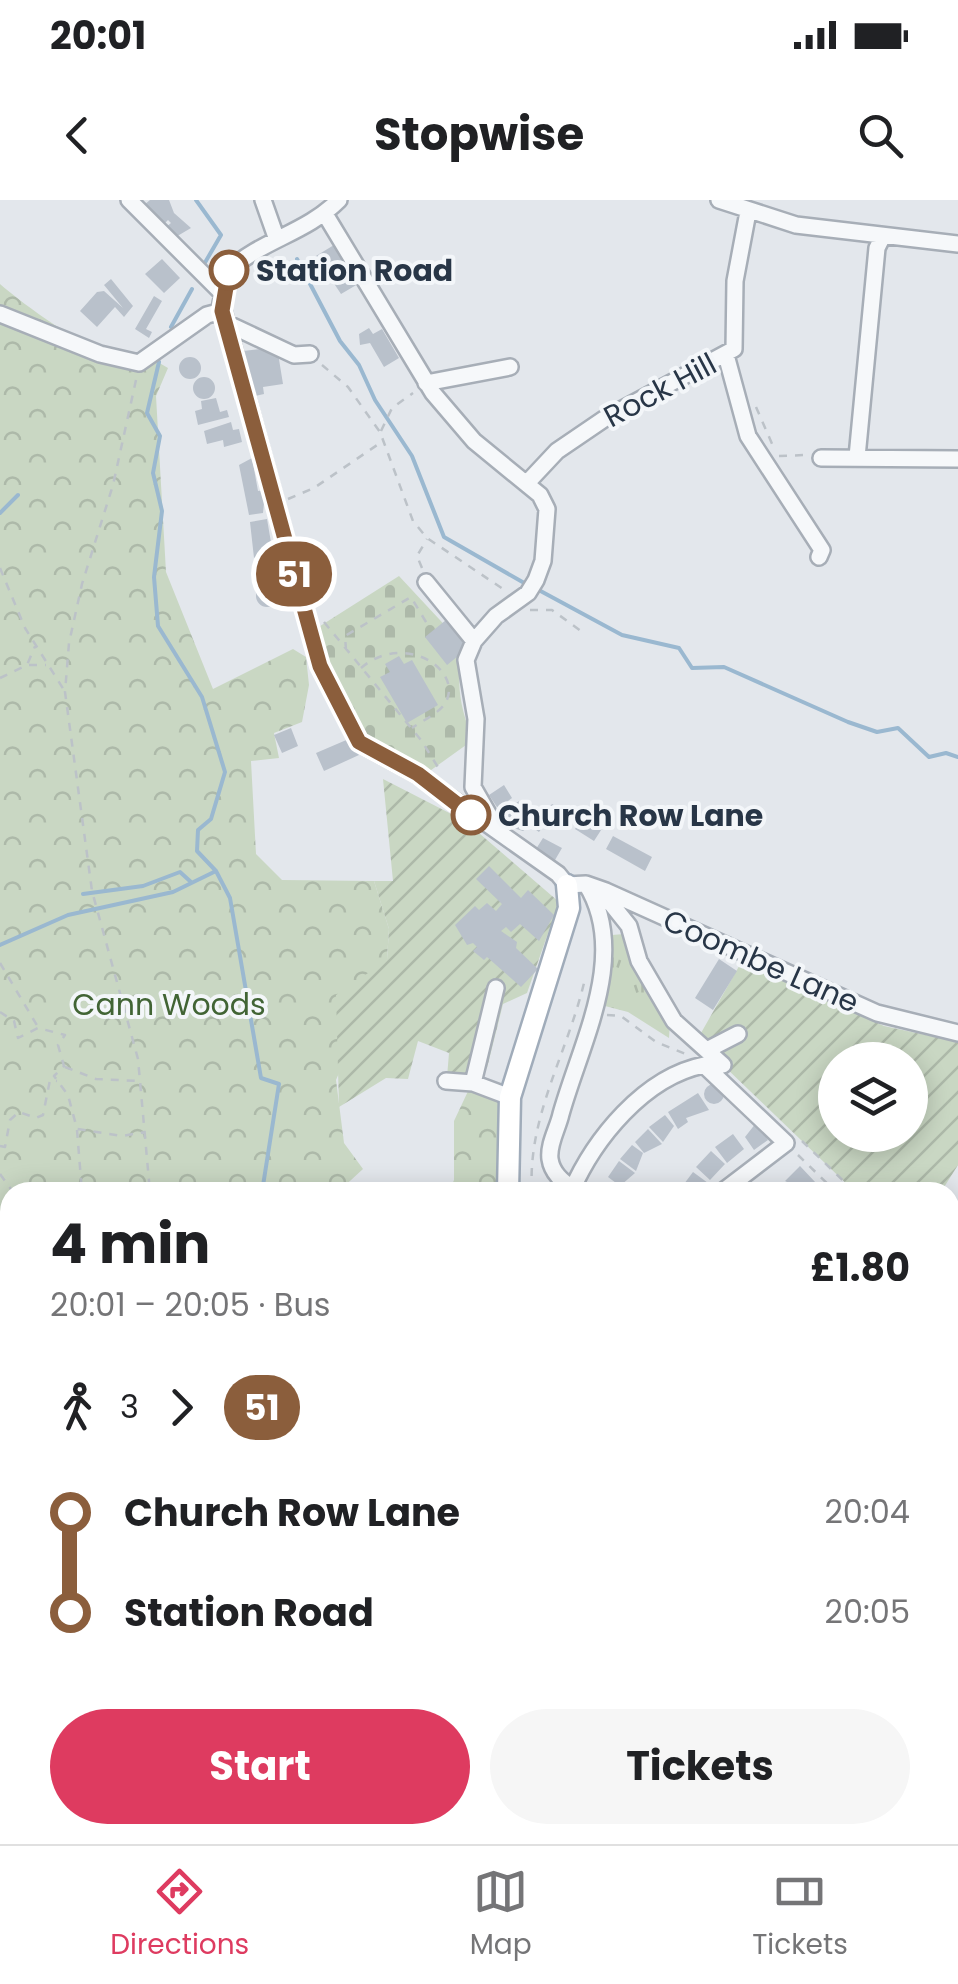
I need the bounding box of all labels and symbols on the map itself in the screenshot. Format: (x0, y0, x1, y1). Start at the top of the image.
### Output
place label: Station Road (256, 249, 453, 292)
marker: Station Road (210, 251, 248, 289)
street label: Rock Hill (596, 342, 724, 438)
line badge: 51 (249, 542, 339, 606)
place label: Church Row Lane (498, 794, 763, 837)
marker: Church Row Lane (452, 796, 490, 834)
street label: Coombe Lane (656, 899, 866, 1023)
park label: Cann Woods (72, 983, 266, 1026)

